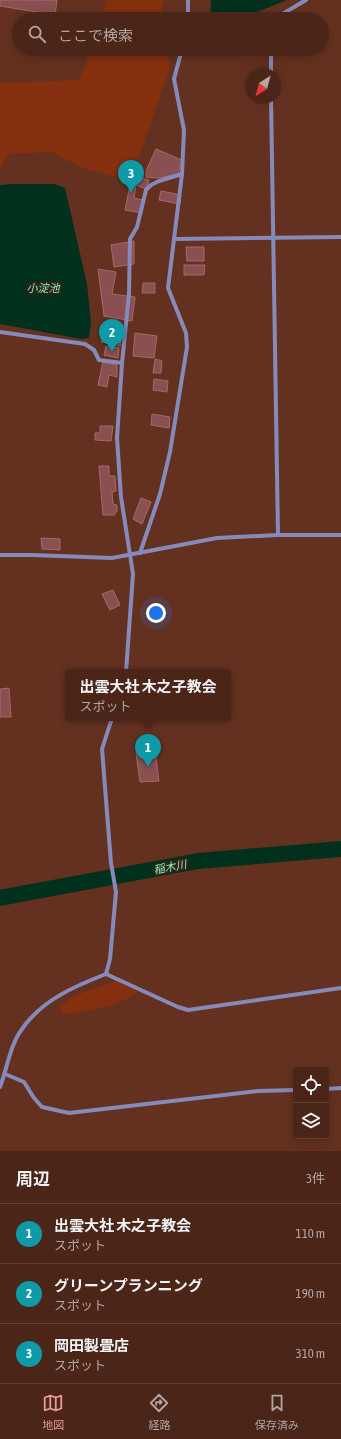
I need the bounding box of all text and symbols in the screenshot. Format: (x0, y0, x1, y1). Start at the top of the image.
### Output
search box (12, 12, 329, 56)
icon: search (26, 23, 48, 45)
text: ここで検索 (58, 27, 133, 44)
north arrow (245, 68, 281, 104)
pin: 3 (118, 160, 144, 193)
water label: 小淀池 (27, 282, 60, 294)
pin: 2 (99, 319, 125, 352)
your location (146, 603, 166, 623)
popup (65, 669, 231, 721)
text: 出雲大社 木之子教会 (79, 678, 217, 695)
text: スポット (79, 699, 131, 714)
pin: 1 (135, 734, 161, 767)
water label: 稲木川 (153, 858, 188, 876)
map controls (293, 1067, 329, 1139)
button: locate (293, 1067, 329, 1103)
button: layers (293, 1103, 329, 1139)
text: 周辺 (16, 1169, 50, 1189)
text: 3件 (306, 1171, 325, 1186)
text: 出雲大社 木之子教会 (54, 1217, 191, 1234)
text: 1 (26, 1226, 32, 1241)
text: 110 m (296, 1226, 325, 1241)
text: スポット (54, 1238, 106, 1253)
text: グリーンプランニング (54, 1277, 203, 1294)
text: 2 (26, 1286, 32, 1301)
text: 190 m (296, 1286, 325, 1301)
text: スポット (54, 1298, 106, 1313)
text: 岡田製畳店 (54, 1337, 129, 1354)
text: 3 (26, 1346, 32, 1361)
text: 310 m (296, 1346, 325, 1361)
text: スポット (54, 1358, 106, 1373)
tab: 地図 (42, 1392, 64, 1432)
tab: 経路 (148, 1392, 170, 1432)
tab: 保存済み (255, 1392, 299, 1432)

